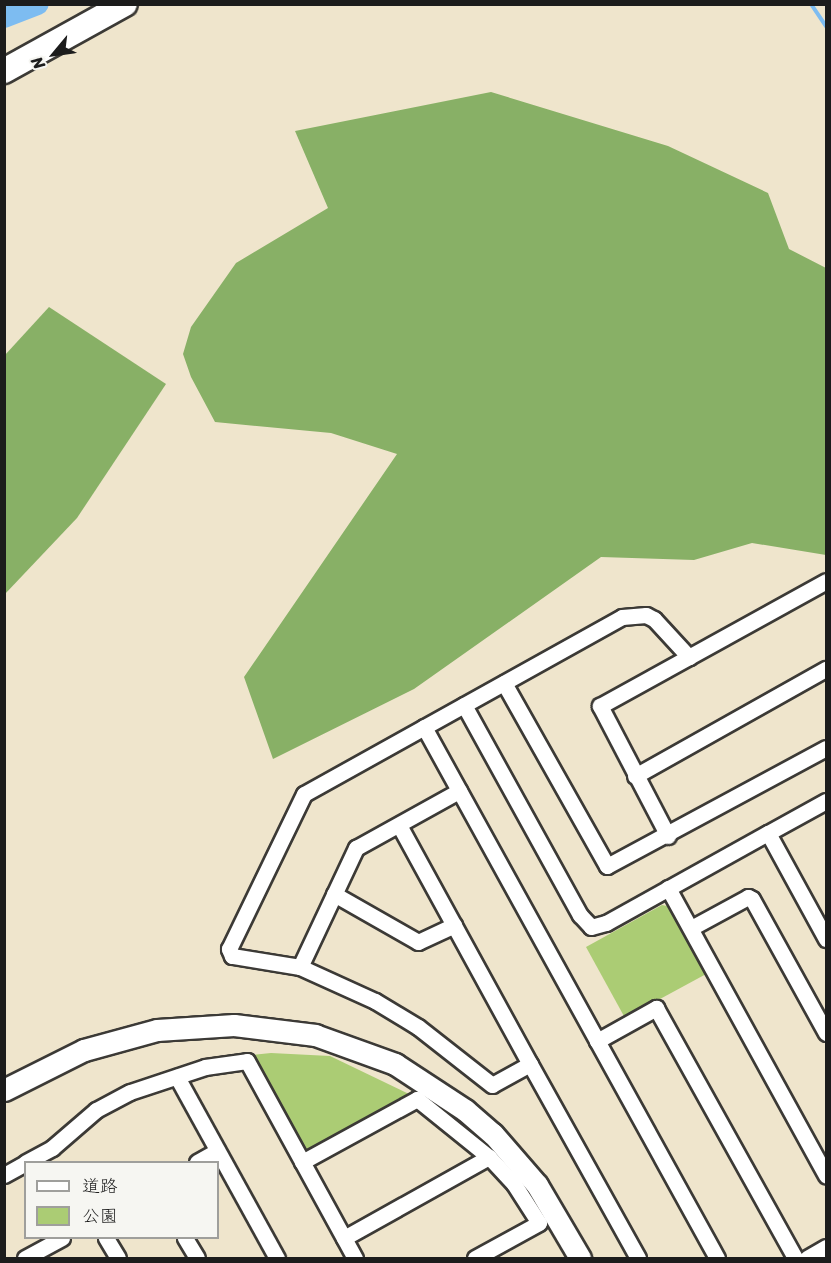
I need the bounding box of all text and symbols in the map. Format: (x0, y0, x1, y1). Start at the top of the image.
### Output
north arrow (24, 24, 84, 84)
text: N (22, 51, 53, 75)
legend (24, 1161, 219, 1239)
text: 道路 (82, 1170, 118, 1202)
text: 公園 (82, 1200, 118, 1232)

